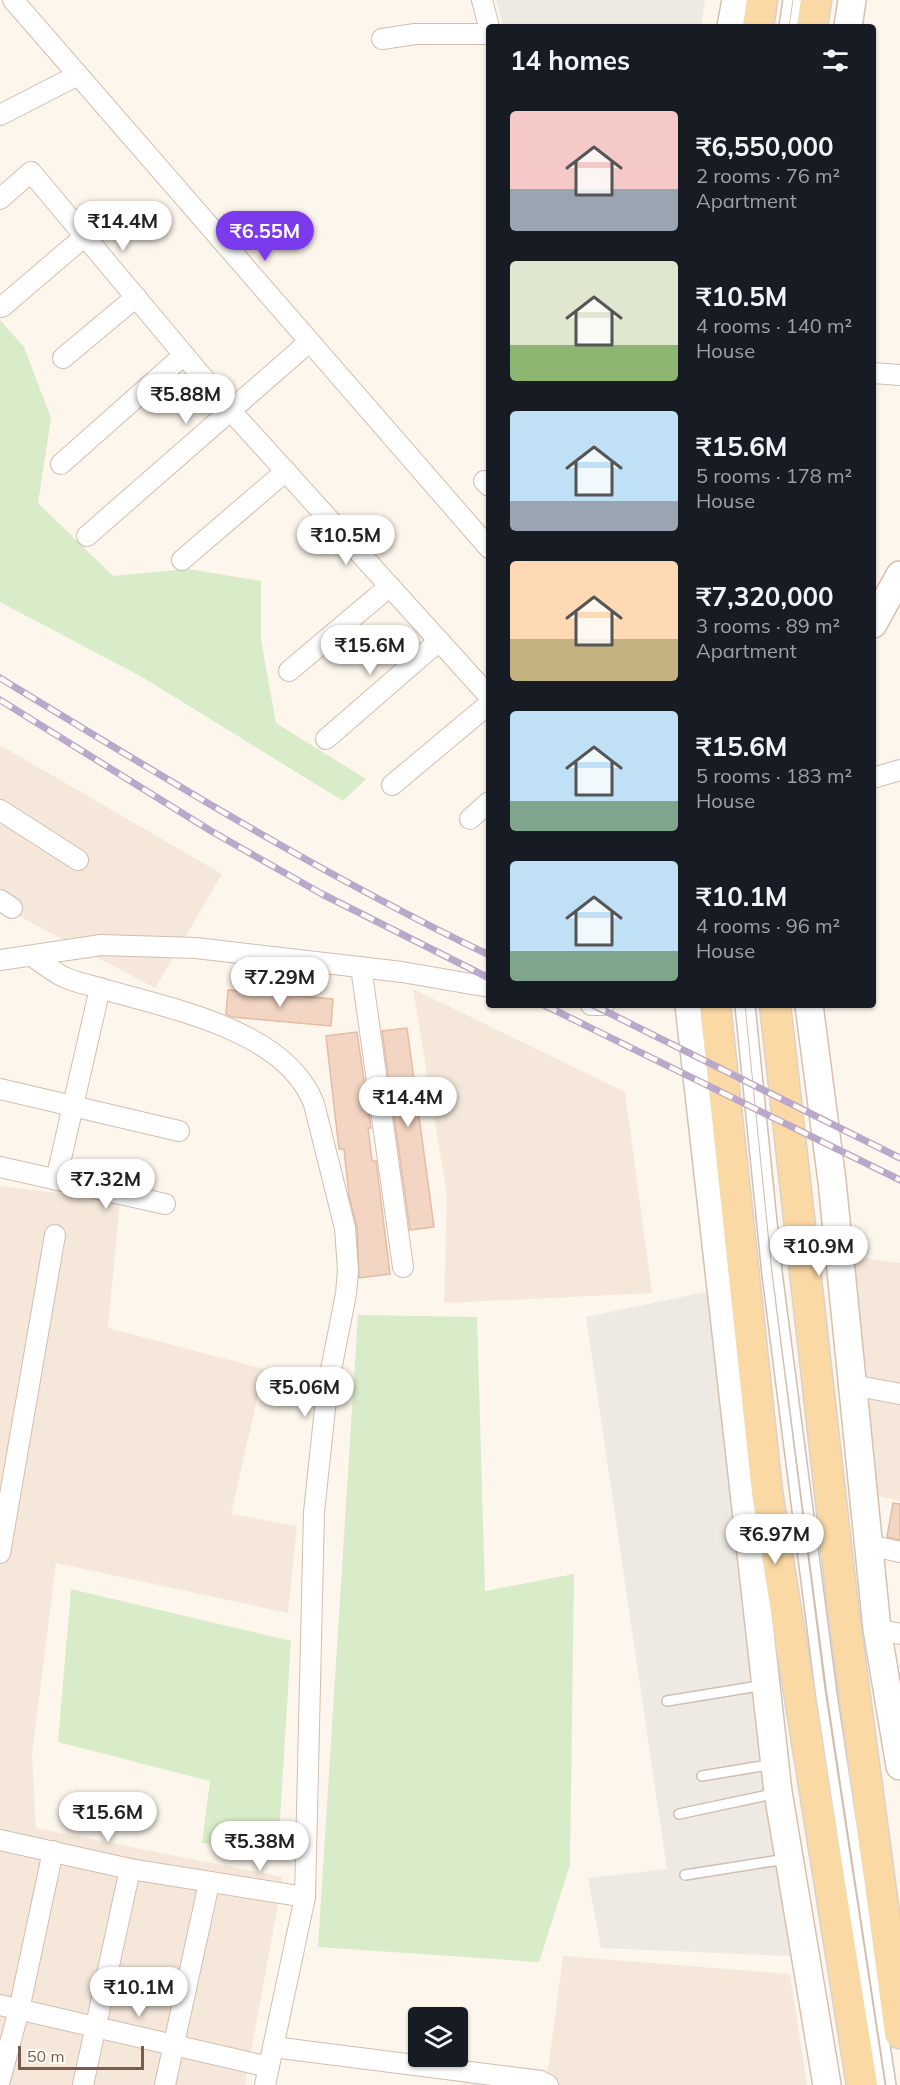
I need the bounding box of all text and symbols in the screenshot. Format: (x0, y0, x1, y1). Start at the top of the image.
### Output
text: 14 homes (510, 44, 630, 77)
icon: filters (819, 44, 852, 77)
text: ₹6,550,000 (696, 130, 834, 163)
icon: home (558, 135, 630, 207)
text: 2 rooms · 76 m² (696, 163, 840, 188)
text: Apartment (696, 188, 797, 213)
pin: ₹14.4M (74, 201, 172, 252)
text: ₹14.4M (88, 208, 158, 233)
pin: ₹6.55M (216, 211, 314, 262)
text: ₹6.55M (230, 218, 300, 243)
text: ₹10.5M (696, 280, 787, 313)
icon: home (558, 285, 630, 357)
text: 4 rooms · 140 m² (696, 313, 852, 338)
text: House (696, 338, 755, 363)
pin: ₹5.88M (137, 374, 235, 425)
text: ₹5.88M (151, 381, 221, 406)
text: ₹15.6M (696, 430, 787, 463)
icon: home (558, 435, 630, 507)
text: 5 rooms · 178 m² (696, 463, 852, 488)
text: House (696, 488, 755, 513)
pin: ₹10.5M (297, 515, 395, 566)
text: ₹10.5M (311, 522, 381, 547)
text: ₹7,320,000 (696, 580, 834, 613)
icon: home (558, 585, 630, 657)
text: 3 rooms · 89 m² (696, 613, 840, 638)
pin: ₹15.6M (321, 625, 419, 676)
text: ₹15.6M (335, 632, 405, 657)
text: Apartment (696, 638, 797, 663)
text: ₹15.6M (696, 730, 787, 763)
icon: home (558, 735, 630, 807)
text: 5 rooms · 183 m² (696, 763, 852, 788)
text: House (696, 788, 755, 813)
text: ₹10.1M (696, 880, 787, 913)
icon: home (558, 885, 630, 957)
text: 4 rooms · 96 m² (696, 913, 840, 938)
text: House (696, 938, 755, 963)
pin: ₹7.29M (231, 957, 329, 1008)
text: ₹7.29M (245, 964, 315, 989)
pin: ₹14.4M (359, 1077, 457, 1128)
text: ₹14.4M (373, 1084, 443, 1109)
pin: ₹7.32M (57, 1159, 155, 1210)
text: ₹7.32M (71, 1166, 141, 1191)
pin: ₹10.9M (770, 1226, 868, 1277)
text: ₹10.9M (784, 1233, 854, 1258)
pin: ₹5.06M (256, 1367, 354, 1418)
text: ₹5.06M (270, 1374, 340, 1399)
pin: ₹6.97M (726, 1514, 824, 1565)
text: ₹6.97M (740, 1521, 810, 1546)
pin: ₹15.6M (59, 1792, 157, 1843)
text: ₹15.6M (73, 1799, 143, 1824)
pin: ₹5.38M (211, 1821, 309, 1872)
text: ₹5.38M (225, 1828, 295, 1853)
pin: ₹10.1M (90, 1967, 188, 2018)
text: ₹10.1M (104, 1974, 174, 1999)
map controls (408, 2007, 468, 2067)
button: layers (408, 2007, 468, 2067)
scale bar (18, 2043, 144, 2070)
text: 50 m (27, 2046, 64, 2066)

